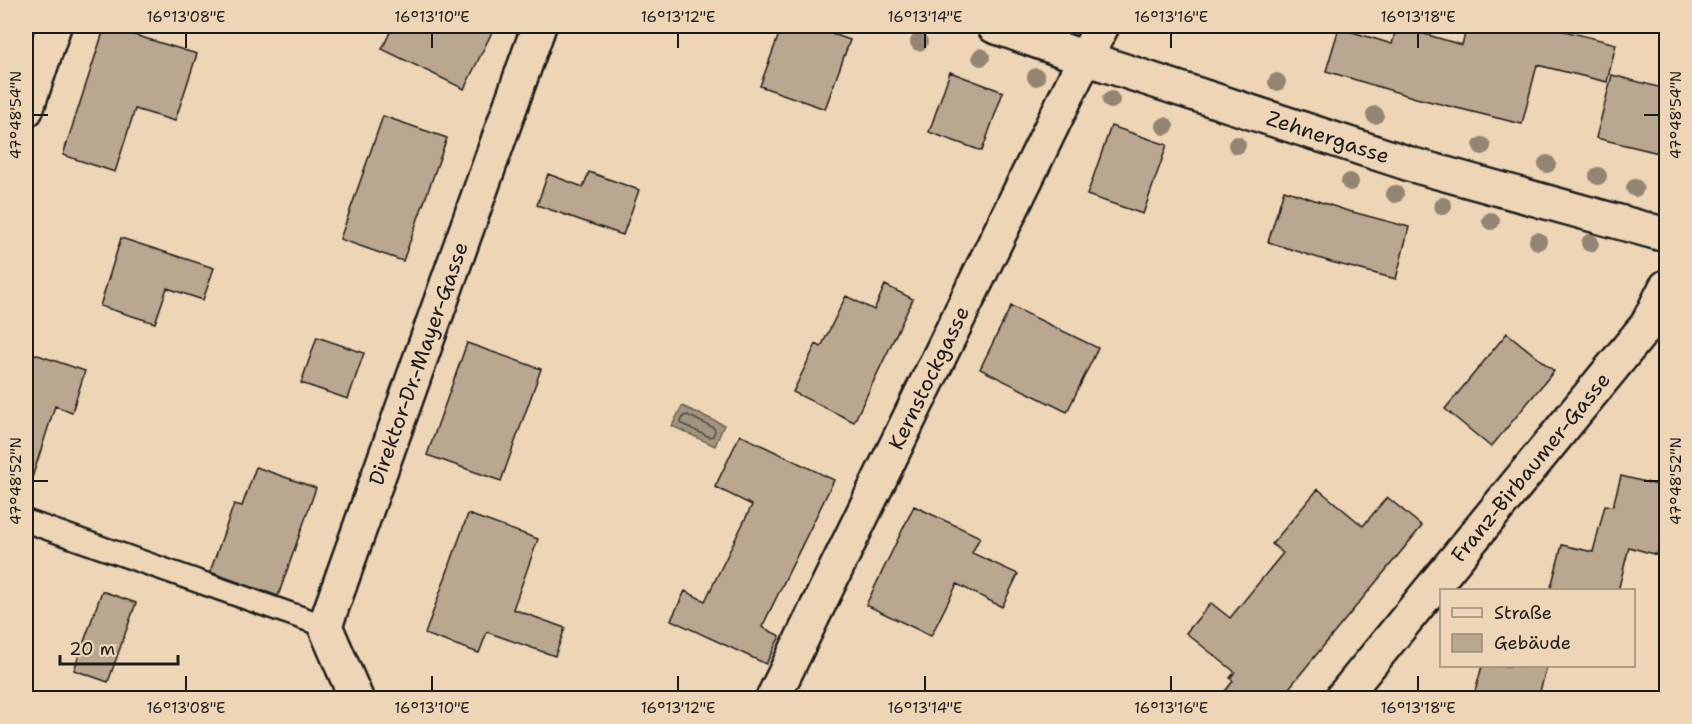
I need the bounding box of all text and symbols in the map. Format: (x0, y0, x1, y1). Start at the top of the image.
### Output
text: 16°13'08"E (146, 7, 226, 27)
text: 16°13'10"E (394, 7, 470, 27)
text: 16°13'12"E (641, 7, 715, 27)
text: 16°13'14"E (888, 7, 962, 27)
text: 16°13'16"E (1134, 7, 1208, 27)
text: 16°13'18"E (1380, 7, 1456, 27)
text: 47°48'54"N (6, 71, 26, 159)
text: 47°48'54"N (1666, 71, 1686, 159)
street label: Zehnergasse (1263, 104, 1393, 170)
street label: Direktor-Dr.-Mayer-Gasse (362, 238, 475, 489)
street label: Kernstockgasse (882, 301, 976, 455)
street label: Franz-Birbaumer-Gasse (1445, 367, 1617, 568)
text: 47°48'52"N (6, 437, 26, 525)
text: 47°48'52"N (1666, 437, 1686, 525)
legend (1440, 589, 1635, 667)
text: Straße (1494, 601, 1552, 625)
scale bar (60, 628, 178, 666)
text: Gebäude (1494, 631, 1571, 655)
text: 20 m (69, 637, 115, 661)
text: 16°13'08"E (146, 698, 226, 718)
text: 16°13'10"E (394, 698, 470, 718)
text: 16°13'12"E (641, 698, 715, 718)
text: 16°13'14"E (888, 698, 962, 718)
text: 16°13'16"E (1134, 698, 1208, 718)
text: 16°13'18"E (1380, 698, 1456, 718)

